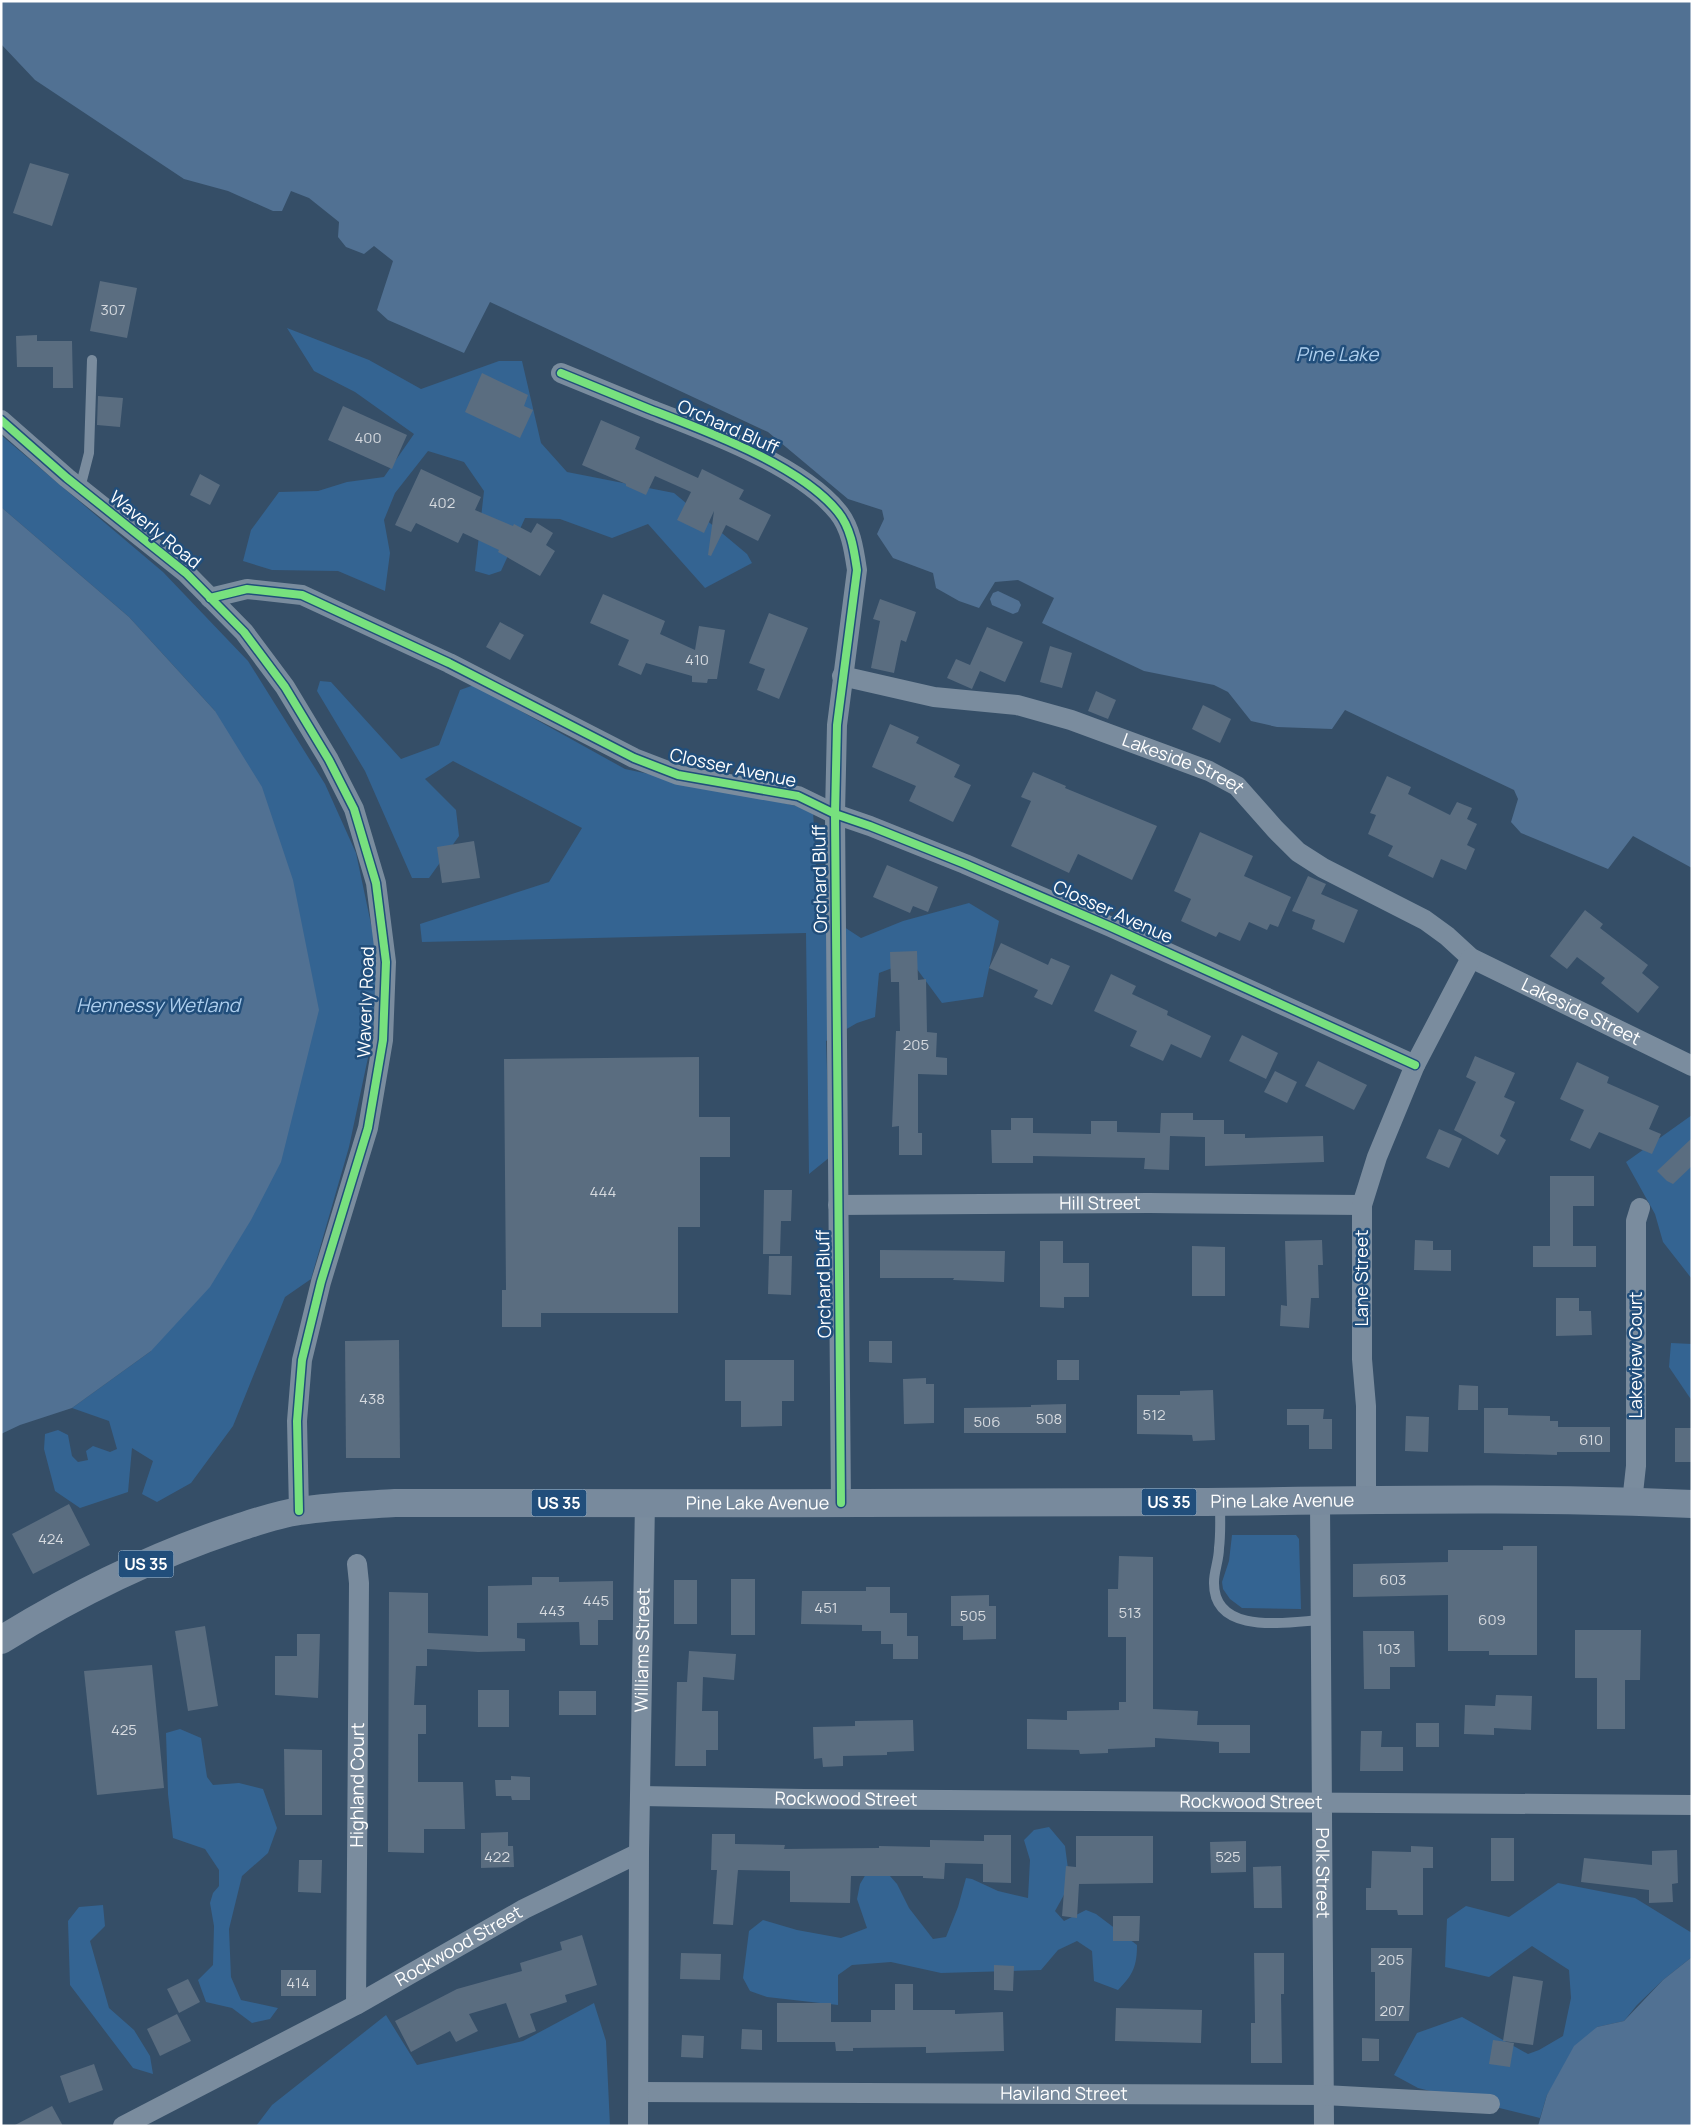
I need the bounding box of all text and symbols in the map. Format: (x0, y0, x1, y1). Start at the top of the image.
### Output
house number: 307 (101, 299, 125, 320)
water label: Pine Lake (1296, 341, 1380, 367)
street label: Orchard Bluff (674, 393, 783, 459)
house number: 400 (354, 427, 382, 448)
street label: Waverly Road (105, 485, 206, 574)
house number: 402 (429, 492, 455, 513)
house number: 410 (685, 649, 709, 670)
street label: Lakeside Street (1119, 727, 1251, 798)
street label: Closser Avenue (668, 742, 799, 792)
street label: Orchard Bluff (806, 825, 832, 933)
street label: Closser Avenue (1050, 874, 1177, 948)
street label: Waverly Road (351, 946, 379, 1058)
street label: Lakeside Street (1518, 972, 1645, 1050)
water label: Hennessy Wetland (76, 992, 243, 1018)
house number: 205 (903, 1034, 929, 1055)
house number: 444 (590, 1181, 617, 1202)
street label: Hill Street (1059, 1190, 1141, 1215)
street label: Orchard Bluff (810, 1230, 836, 1338)
street label: Lane Street (1349, 1230, 1373, 1326)
street label: Lakeview Court (1623, 1292, 1647, 1418)
house number: 438 (359, 1388, 385, 1409)
house number: 512 (1142, 1404, 1166, 1425)
house number: 508 (1036, 1408, 1062, 1429)
house number: 506 (973, 1411, 1001, 1432)
house number: 610 (1579, 1429, 1603, 1450)
street label: Pine Lake Avenue (1210, 1487, 1354, 1513)
road number: US 35 (1142, 1488, 1196, 1515)
road number: US 35 (532, 1490, 586, 1516)
street label: Pine Lake Avenue (686, 1490, 829, 1514)
house number: 424 (38, 1528, 64, 1549)
road number: US 35 (118, 1550, 174, 1578)
house number: 603 (1380, 1569, 1406, 1590)
street label: Williams Street (628, 1588, 655, 1712)
house number: 445 (583, 1590, 609, 1611)
house number: 451 (814, 1597, 838, 1618)
house number: 443 (539, 1600, 565, 1621)
house number: 513 (1119, 1602, 1141, 1623)
house number: 505 (960, 1605, 986, 1626)
house number: 609 (1478, 1609, 1506, 1630)
house number: 103 (1377, 1638, 1401, 1659)
house number: 425 (111, 1719, 137, 1740)
street label: Highland Court (344, 1722, 369, 1848)
street label: Rockwood Street (774, 1785, 918, 1811)
street label: Rockwood Street (1179, 1789, 1323, 1814)
street label: Polk Street (1311, 1827, 1336, 1919)
house number: 422 (484, 1846, 510, 1867)
house number: 525 (1215, 1846, 1241, 1867)
street label: Rockwood Street (390, 1899, 526, 1991)
house number: 205 (1378, 1949, 1404, 1970)
house number: 414 (286, 1972, 310, 1993)
house number: 207 (1379, 2000, 1405, 2021)
street label: Haviland Street (1000, 2081, 1128, 2105)

